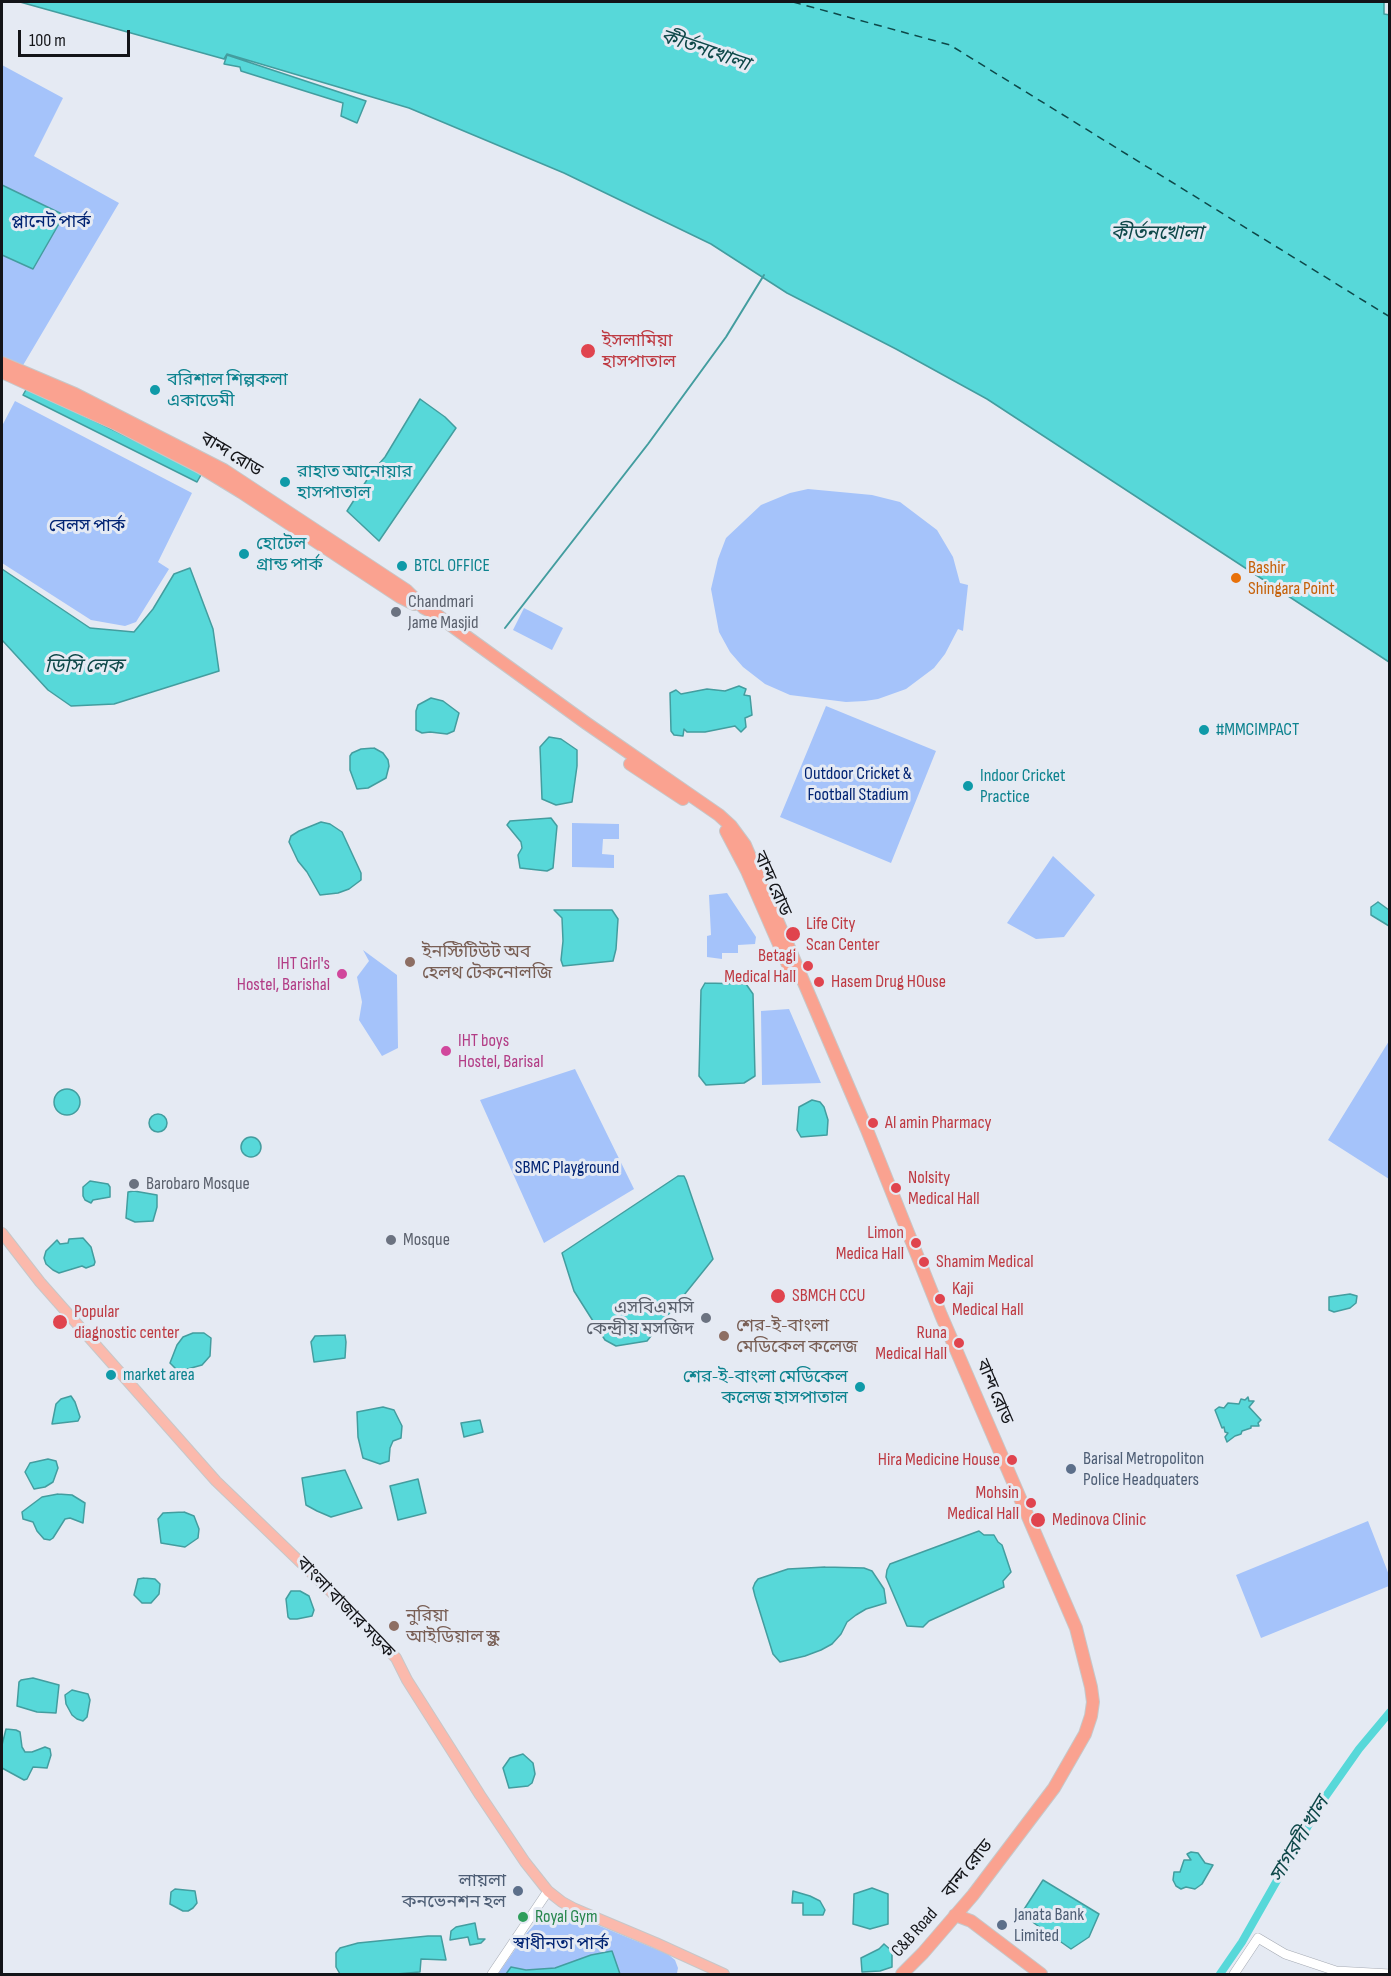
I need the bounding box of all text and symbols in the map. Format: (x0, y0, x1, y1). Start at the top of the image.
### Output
scale bar (21, 18, 134, 56)
water label: কীর্তনখোলা (657, 25, 753, 77)
text: 100 m (29, 30, 66, 51)
park label: প্লানেট পার্ক (11, 211, 91, 233)
water label: কীর্তনখোলা (1111, 222, 1203, 246)
place label: ইসলামিয়া হাসপাতাল (602, 330, 676, 372)
marker: ইসলামিয়া হাসপাতাল (579, 342, 597, 360)
place label: বরিশাল শিল্পকলা একাডেমী (167, 369, 288, 412)
marker: বরিশাল শিল্পকলা একাডেমী (148, 383, 162, 397)
street label: বান্দ রোড (196, 428, 266, 482)
place label: রাহাত আনোয়ার হাসপাতাল (297, 461, 412, 504)
marker: রাহাত আনোয়ার হাসপাতাল (278, 475, 292, 489)
park label: বেলস পার্ক (49, 515, 125, 537)
place label: হোটেল গ্রান্ড পার্ক (256, 533, 323, 576)
marker: হোটেল গ্রান্ড পার্ক (237, 547, 251, 561)
place label: BTCL OFFICE (414, 555, 490, 577)
place label: Bashir Shingara Point (1248, 557, 1335, 600)
marker: BTCL OFFICE (395, 559, 409, 573)
marker: Bashir Shingara Point (1229, 571, 1243, 585)
place label: Chandmari Jame Masjid (408, 591, 478, 634)
marker: Chandmari Jame Masjid (389, 605, 403, 619)
water label: ডিসি লেক (45, 655, 123, 679)
place label: #MMCIMPACT (1216, 719, 1299, 741)
marker: #MMCIMPACT (1197, 723, 1211, 737)
park label: Outdoor Cricket & Football Stadium (804, 763, 912, 806)
place label: Indoor Cricket Practice (980, 765, 1065, 808)
marker: Indoor Cricket Practice (961, 779, 975, 793)
street label: বান্দ রোড (748, 848, 796, 920)
place label: Life City Scan Center (806, 913, 880, 956)
marker: Life City Scan Center (784, 925, 802, 943)
place label: ইনস্টিটিউট অব হেলথ টেকনোলজি (422, 941, 552, 984)
place label: Betagi Medical Hall (724, 945, 796, 988)
place label: IHT Girl's Hostel, Barishal (237, 953, 330, 996)
marker: ইনস্টিটিউট অব হেলথ টেকনোলজি (403, 955, 417, 969)
marker: Betagi Medical Hall (801, 959, 815, 973)
marker: IHT Girl's Hostel, Barishal (335, 967, 349, 981)
place label: Hasem Drug HOuse (831, 971, 946, 993)
marker: Hasem Drug HOuse (812, 975, 826, 989)
place label: IHT boys Hostel, Barisal (458, 1030, 543, 1072)
marker: IHT boys Hostel, Barisal (439, 1044, 453, 1058)
place label: Al amin Pharmacy (885, 1112, 991, 1134)
marker: Al amin Pharmacy (866, 1116, 880, 1130)
park label: SBMC Playground (515, 1157, 619, 1179)
place label: Nolsity Medical Hall (908, 1167, 980, 1210)
place label: Barobaro Mosque (146, 1173, 250, 1195)
marker: Barobaro Mosque (127, 1177, 141, 1191)
marker: Nolsity Medical Hall (889, 1181, 903, 1195)
place label: Limon Medica Hall (836, 1222, 904, 1264)
place label: Mosque (403, 1229, 450, 1251)
marker: Mosque (384, 1233, 398, 1247)
marker: Limon Medica Hall (909, 1236, 923, 1250)
place label: Shamim Medical (936, 1251, 1034, 1273)
marker: Shamim Medical (917, 1255, 931, 1269)
place label: Kaji Medical Hall (952, 1278, 1024, 1320)
place label: SBMCH CCU (792, 1285, 865, 1307)
marker: SBMCH CCU (769, 1287, 787, 1305)
marker: Kaji Medical Hall (933, 1292, 947, 1306)
place label: এসবিএমসি কেন্দ্রীয় মসজিদ (586, 1297, 694, 1340)
place label: Popular diagnostic center (74, 1301, 179, 1344)
marker: এসবিএমসি কেন্দ্রীয় মসজিদ (699, 1311, 713, 1325)
marker: Popular diagnostic center (51, 1313, 69, 1331)
place label: শের-ই-বাংলা মেডিকেল কলেজ (736, 1315, 858, 1358)
place label: Runa Medical Hall (875, 1322, 947, 1364)
marker: শের-ই-বাংলা মেডিকেল কলেজ (717, 1329, 731, 1343)
marker: Runa Medical Hall (952, 1336, 966, 1350)
street label: বান্দ রোড (971, 1356, 1017, 1428)
place label: market area (123, 1364, 195, 1386)
place label: শের-ই-বাংলা মেডিকেল কলেজ হাসপাতাল (683, 1366, 848, 1408)
marker: market area (104, 1368, 118, 1382)
marker: শের-ই-বাংলা মেডিকেল কলেজ হাসপাতাল (853, 1380, 867, 1394)
place label: Barisal Metropoliton Police Headquaters (1083, 1448, 1204, 1490)
place label: Hira Medicine House (878, 1449, 1000, 1471)
marker: Hira Medicine House (1005, 1453, 1019, 1467)
marker: Barisal Metropoliton Police Headquaters (1064, 1462, 1078, 1476)
place label: Mohsin Medical Hall (947, 1482, 1019, 1524)
marker: Mohsin Medical Hall (1024, 1496, 1038, 1510)
place label: Medinova Clinic (1052, 1509, 1146, 1531)
marker: Medinova Clinic (1029, 1511, 1047, 1529)
street label: বাংলা বাজার সড়ক (291, 1553, 399, 1663)
place label: নুরিয়া আইডিয়াল স্কুল (406, 1605, 500, 1648)
marker: নুরিয়া আইডিয়াল স্কুল (387, 1619, 401, 1633)
water label: সাগরদী খাল (1265, 1793, 1335, 1887)
street label: বান্দ রোড (938, 1836, 998, 1902)
place label: লায়লা কনভেনশন হল (402, 1870, 506, 1912)
marker: লায়লা কনভেনশন হল (511, 1884, 525, 1898)
street label: C&B Road (887, 1904, 943, 1962)
place label: Janata Bank Limited (1014, 1904, 1084, 1946)
place label: Royal Gym (535, 1906, 597, 1928)
marker: Royal Gym (516, 1910, 530, 1924)
marker: Janata Bank Limited (995, 1918, 1009, 1932)
park label: স্বাধীনতা পার্ক (513, 1933, 609, 1955)

